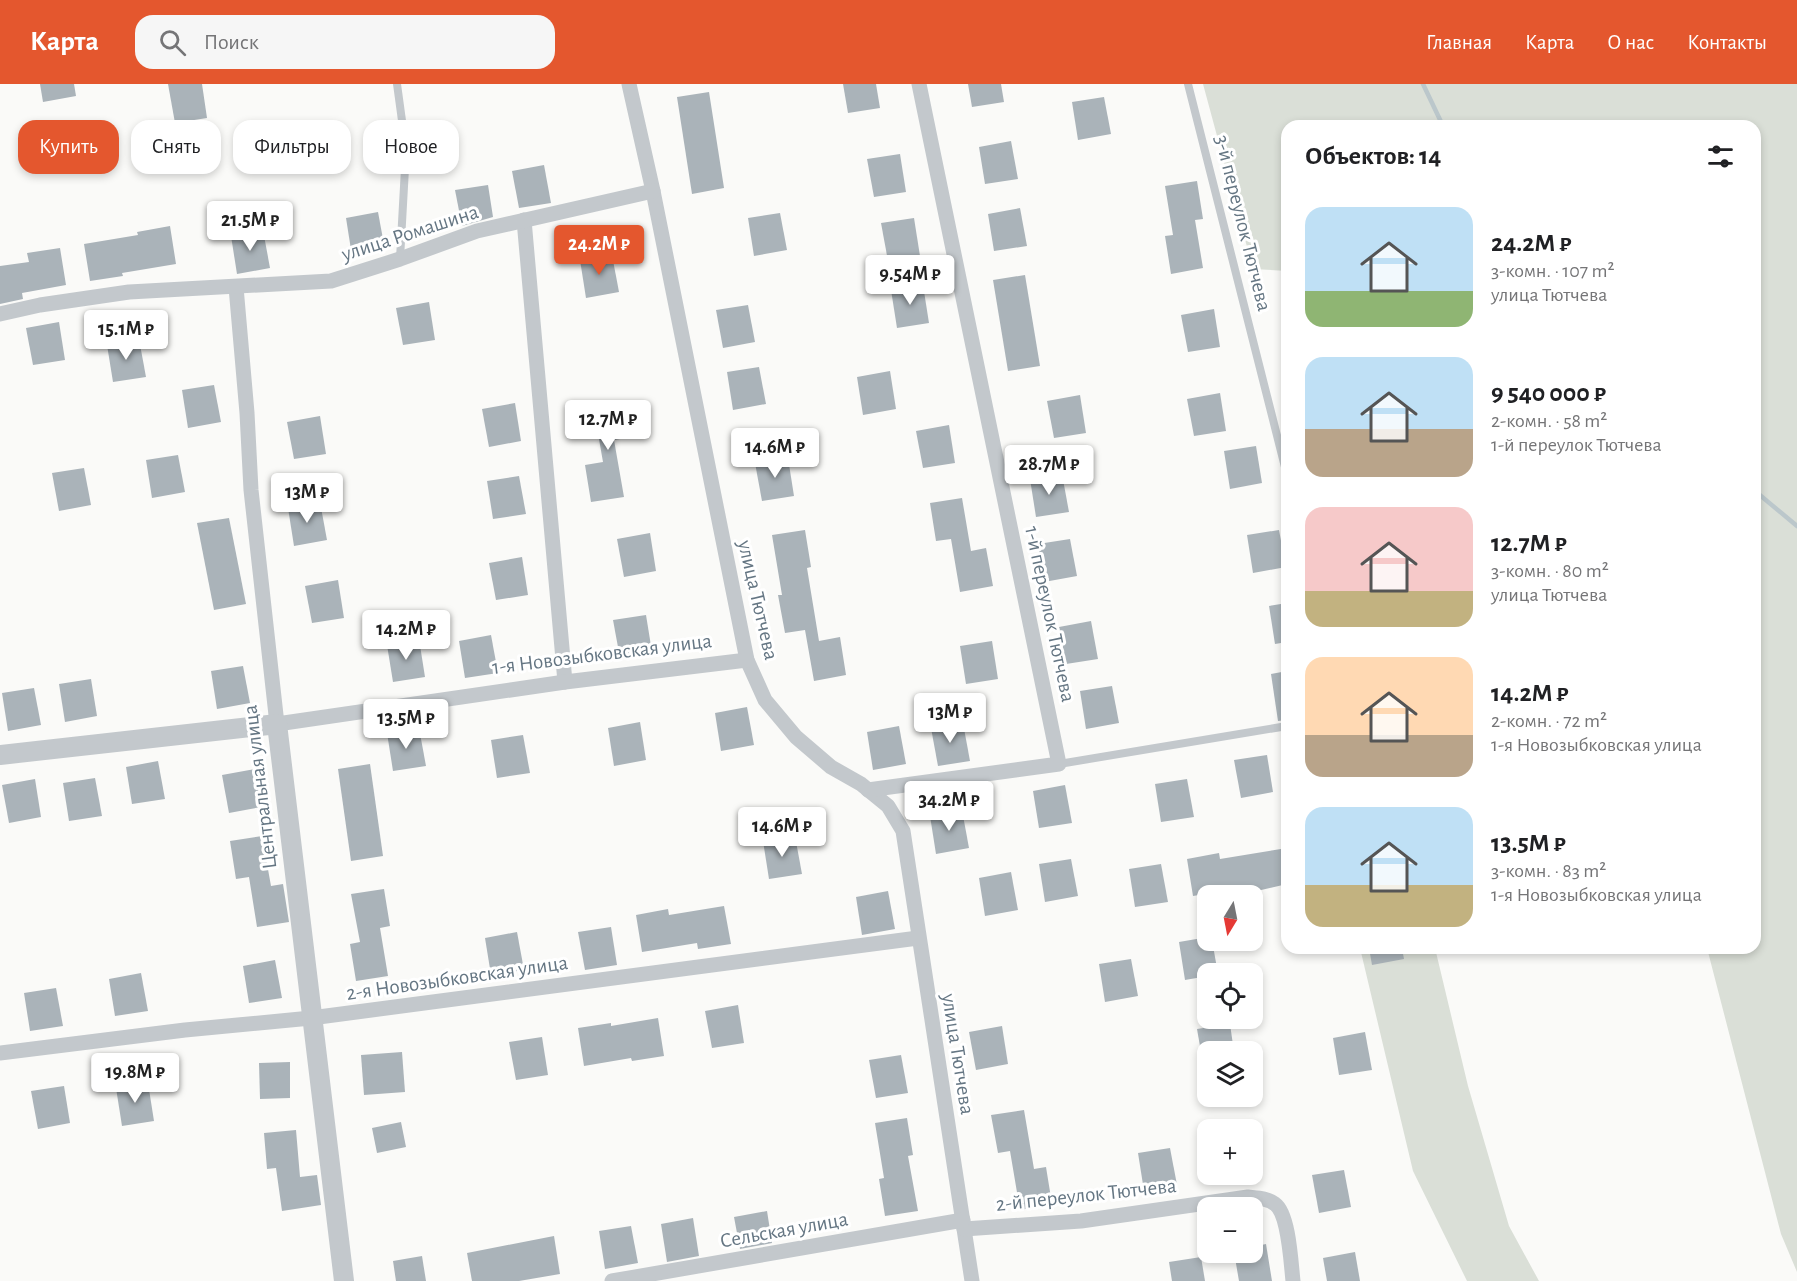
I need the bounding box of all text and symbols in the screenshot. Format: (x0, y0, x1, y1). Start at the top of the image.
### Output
search box (135, 15, 555, 69)
icon: search (156, 26, 189, 59)
text: Карта (30, 28, 99, 56)
text: Поиск (204, 31, 259, 53)
text: Главная (1426, 32, 1492, 53)
text: Карта (1525, 32, 1574, 53)
text: О нас (1607, 32, 1654, 53)
text: Контакты (1687, 32, 1767, 53)
chip: Купить (18, 120, 119, 174)
chip: Снять (131, 120, 221, 174)
chip: Фильтры (233, 120, 351, 174)
chip: Новое (363, 120, 459, 174)
street label: 3-й переулок Тютчева (1211, 133, 1275, 314)
icon: filters (1704, 140, 1737, 173)
text: Объектов: 14 (1305, 143, 1441, 169)
pin: 21.5M ₽ (195, 201, 305, 252)
street label: улица Ромашина (338, 201, 481, 265)
text: 21.5M ₽ (221, 210, 279, 230)
pin: 24.2M ₽ (544, 225, 654, 276)
text: 24.2M ₽ (1491, 230, 1571, 256)
icon: home (1353, 231, 1425, 303)
text: 24.2M ₽ (568, 234, 630, 254)
pin: 9.54M ₽ (855, 255, 965, 306)
text: 3-комн. · 107 m² (1491, 261, 1614, 281)
text: 9.54M ₽ (879, 264, 941, 284)
text: улица Тютчева (1491, 285, 1607, 305)
pin: 15.1M ₽ (71, 310, 181, 361)
text: 15.1M ₽ (98, 319, 154, 339)
text: 9 540 000 ₽ (1491, 380, 1606, 406)
icon: home (1353, 381, 1425, 453)
pin: 12.7M ₽ (553, 400, 663, 451)
text: 12.7M ₽ (579, 409, 637, 429)
text: 2-комн. · 58 m² (1491, 411, 1607, 431)
pin: 14.6M ₽ (720, 428, 830, 479)
text: 1-й переулок Тютчева (1491, 435, 1662, 455)
text: 14.6M ₽ (745, 437, 805, 457)
pin: 28.7M ₽ (994, 445, 1104, 496)
text: 28.7M ₽ (1019, 454, 1079, 474)
pin: 13M ₽ (265, 473, 349, 524)
text: 13M ₽ (285, 482, 329, 502)
street label: 1-й переулок Тютчева (1021, 524, 1079, 704)
text: 12.7M ₽ (1491, 530, 1567, 556)
icon: home (1353, 531, 1425, 603)
street label: улица Тютчева (734, 537, 782, 662)
text: 3-комн. · 80 m² (1491, 561, 1609, 581)
text: улица Тютчева (1491, 585, 1607, 605)
pin: 14.2M ₽ (351, 610, 461, 661)
text: 14.2M ₽ (376, 619, 436, 639)
street label: 1-я Новозыбковская улица (491, 630, 714, 678)
text: 14.2M ₽ (1491, 680, 1568, 706)
icon: home (1353, 681, 1425, 753)
pin: 13M ₽ (908, 693, 992, 744)
pin: 13.5M ₽ (351, 699, 461, 750)
text: 13M ₽ (928, 702, 972, 722)
street label: Центральная улица (239, 703, 280, 870)
text: 13.5M ₽ (377, 708, 435, 728)
text: 2-комн. · 72 m² (1491, 711, 1607, 731)
text: 1-я Новозыбковская улица (1491, 735, 1702, 755)
pin: 34.2M ₽ (894, 781, 1004, 832)
text: 34.2M ₽ (919, 790, 980, 810)
pin: 14.6M ₽ (727, 807, 837, 858)
text: 14.6M ₽ (752, 816, 812, 836)
text: 13.5M ₽ (1491, 830, 1566, 856)
icon: home (1353, 831, 1425, 903)
text: 3-комн. · 83 m² (1491, 861, 1606, 881)
north arrow (1197, 885, 1263, 951)
map controls (1197, 885, 1263, 1263)
text: 1-я Новозыбковская улица (1491, 885, 1702, 905)
street label: 2-я Новозыбковская улица (345, 952, 570, 1004)
button: locate (1197, 963, 1263, 1029)
street label: улица Тютчева (938, 991, 978, 1116)
button: layers (1197, 1041, 1263, 1107)
pin: 19.8M ₽ (80, 1053, 190, 1104)
text: 19.8M ₽ (105, 1062, 165, 1082)
button: + (1197, 1119, 1263, 1185)
street label: 2-й переулок Тютчева (995, 1175, 1178, 1215)
button: − (1197, 1197, 1263, 1263)
street label: Сельская улица (718, 1208, 850, 1252)

